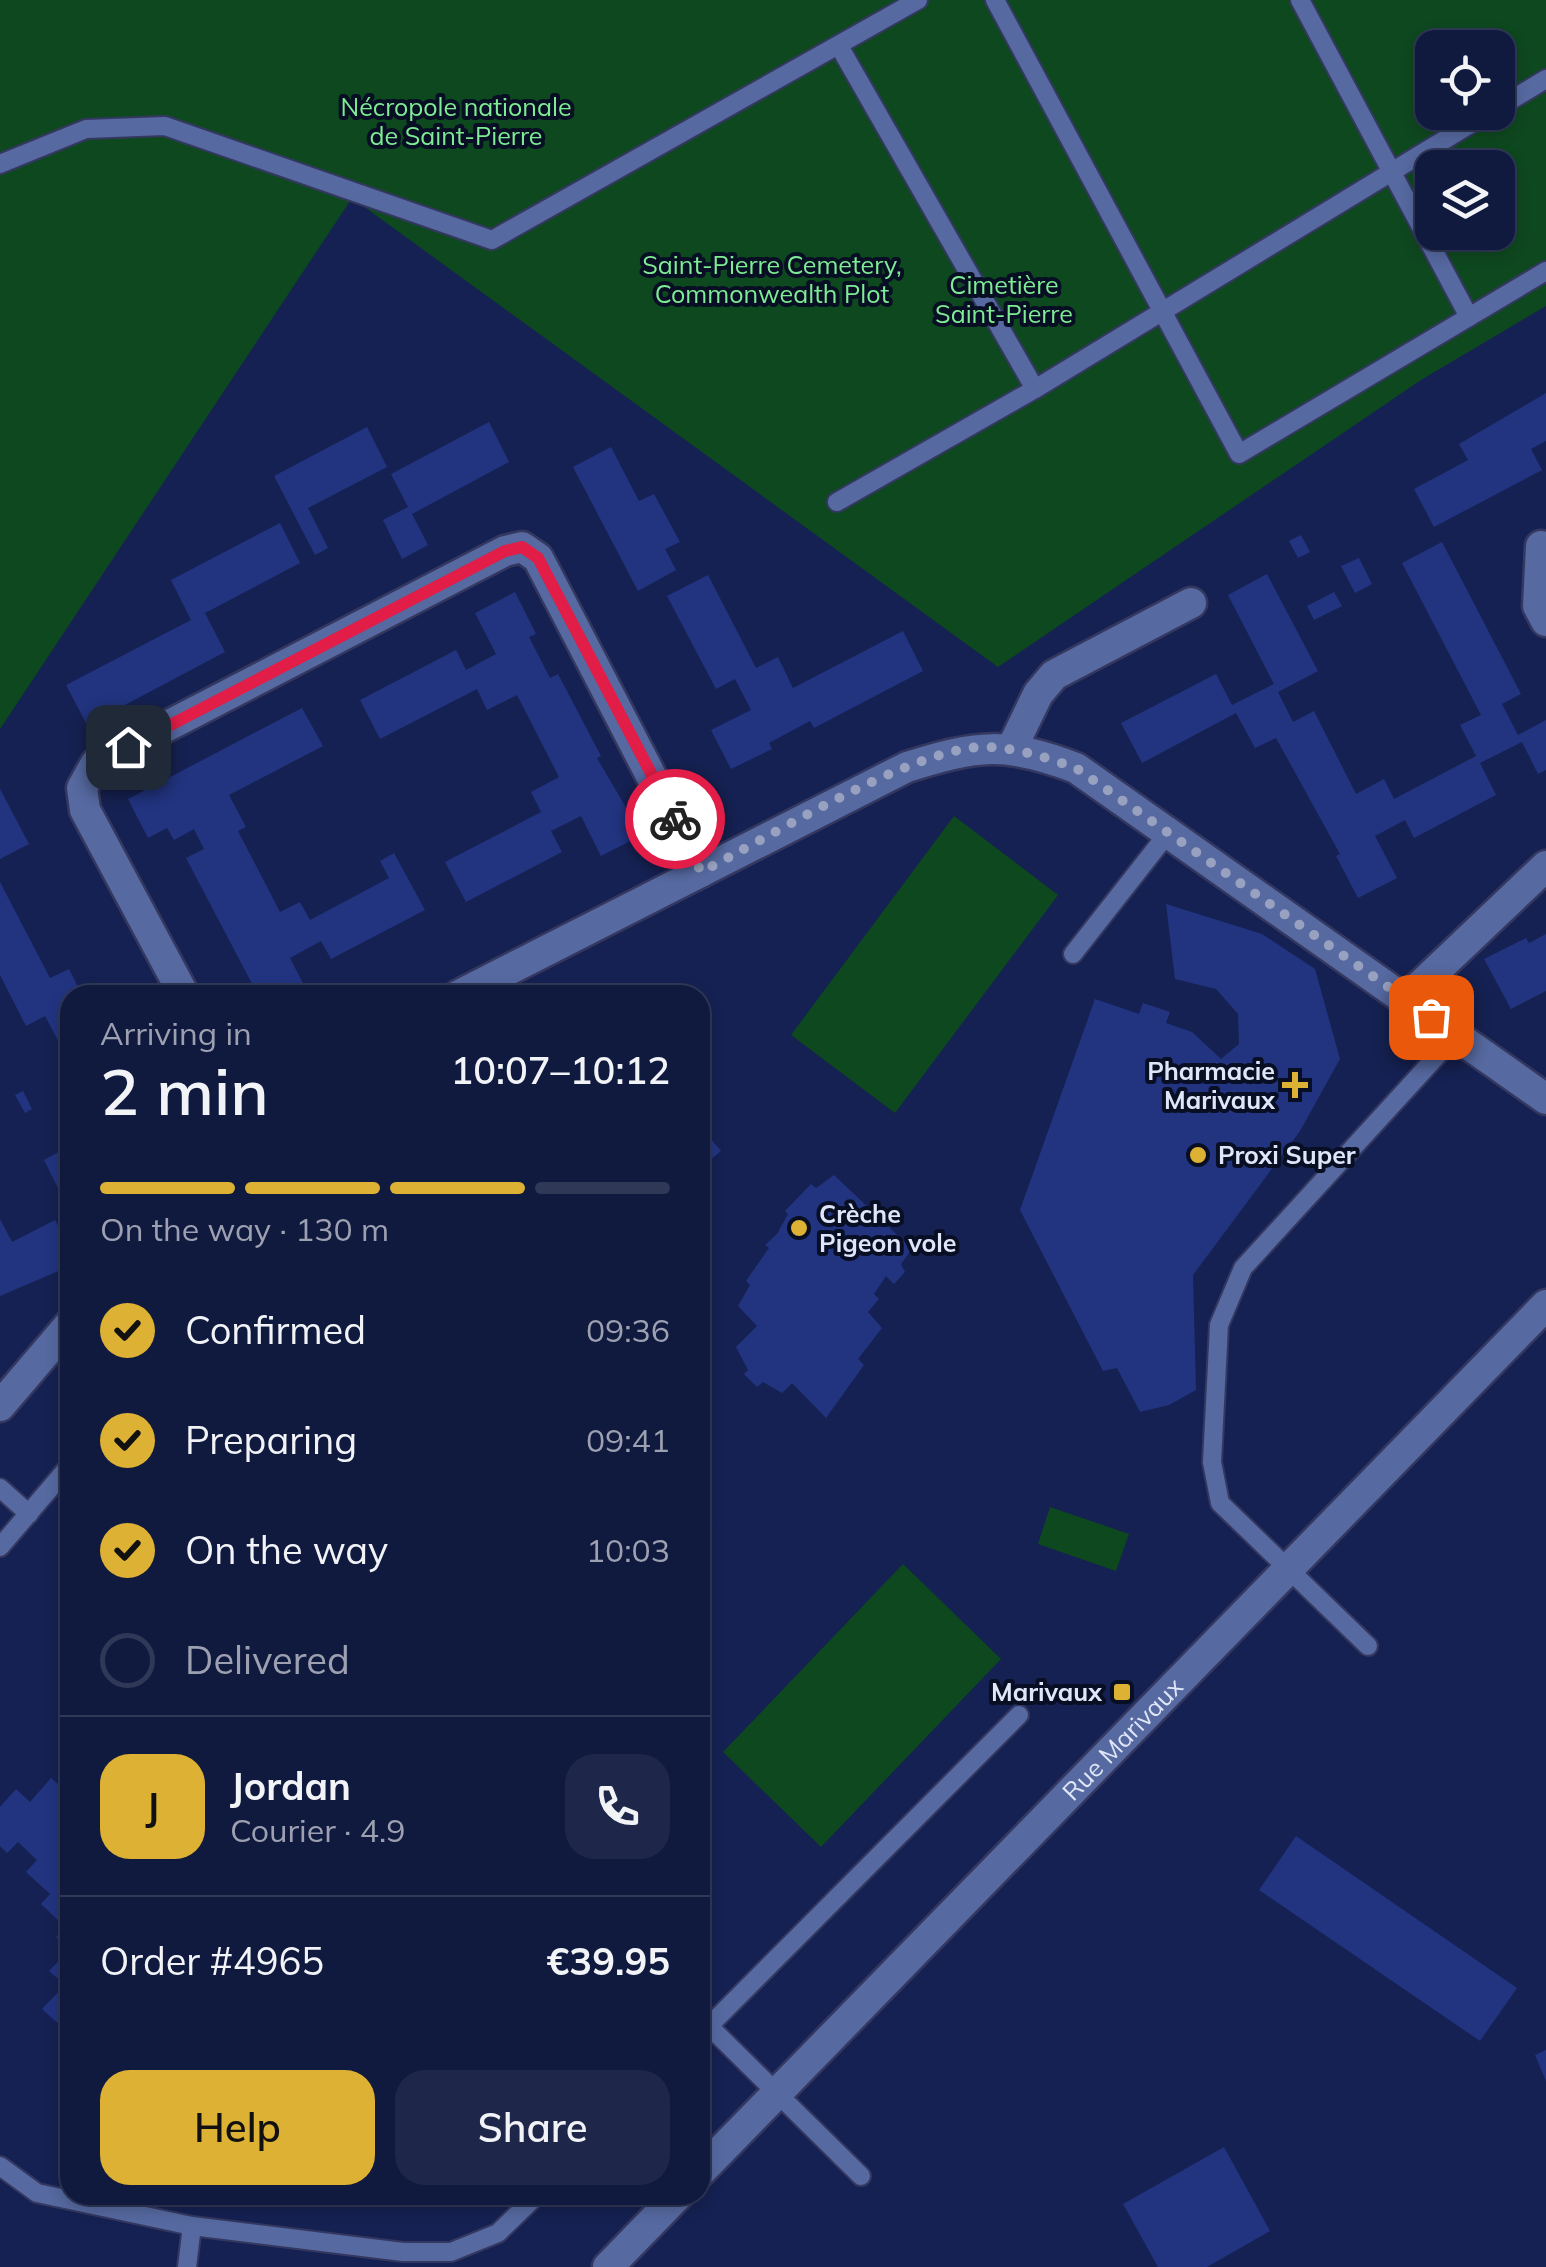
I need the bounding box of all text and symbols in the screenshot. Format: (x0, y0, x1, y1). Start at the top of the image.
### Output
map controls (1415, 30, 1515, 250)
button: locate (1415, 30, 1515, 130)
park label: Nécropole nationale de Saint-Pierre (340, 91, 572, 151)
button: layers (1415, 150, 1515, 250)
park label: Saint-Pierre Cemetery, Commonwealth Plot (642, 249, 902, 309)
park label: Cimetière Saint-Pierre (935, 269, 1073, 329)
pin (86, 705, 171, 790)
icon: home (101, 720, 156, 775)
courier (625, 769, 725, 869)
icon: bike (648, 792, 703, 847)
pin (1389, 975, 1474, 1060)
icon: bag (1404, 990, 1459, 1045)
text: Arriving in (100, 1013, 252, 1053)
text: 10:07–10:12 (450, 1046, 670, 1094)
text: 2 min (100, 1050, 269, 1131)
place label: Pharmacie Marivaux (1147, 1055, 1275, 1115)
marker: Pharmacie Marivaux (1284, 1074, 1306, 1096)
place label: Proxi Super (1218, 1139, 1356, 1170)
marker: Proxi Super (1187, 1144, 1209, 1166)
place label: Crèche Pigeon vole (819, 1198, 957, 1258)
text: On the way · 130 m (100, 1209, 389, 1249)
marker: Crèche Pigeon vole (788, 1217, 810, 1239)
icon: check (100, 1303, 155, 1358)
text: Confirmed (185, 1306, 366, 1354)
text: 09:36 (586, 1310, 670, 1350)
icon: check (100, 1413, 155, 1468)
text: Preparing (185, 1416, 357, 1464)
text: 09:41 (586, 1420, 670, 1460)
icon: check (100, 1523, 155, 1578)
text: On the way (185, 1526, 388, 1574)
text: 10:03 (586, 1530, 670, 1570)
text: Delivered (185, 1636, 350, 1684)
street label: Rue Marivaux (1055, 1670, 1189, 1806)
place label: Marivaux (991, 1676, 1102, 1707)
marker: Marivaux (1111, 1681, 1133, 1703)
button: phone (565, 1754, 670, 1859)
text: Jordan (230, 1762, 351, 1810)
text: J (146, 1782, 159, 1830)
text: Courier · 4.9 (230, 1810, 406, 1850)
text: Order #4965 (100, 1937, 324, 1985)
text: €39.95 (547, 1937, 670, 1985)
button: Help (100, 2070, 375, 2185)
button: Share (395, 2070, 670, 2185)

